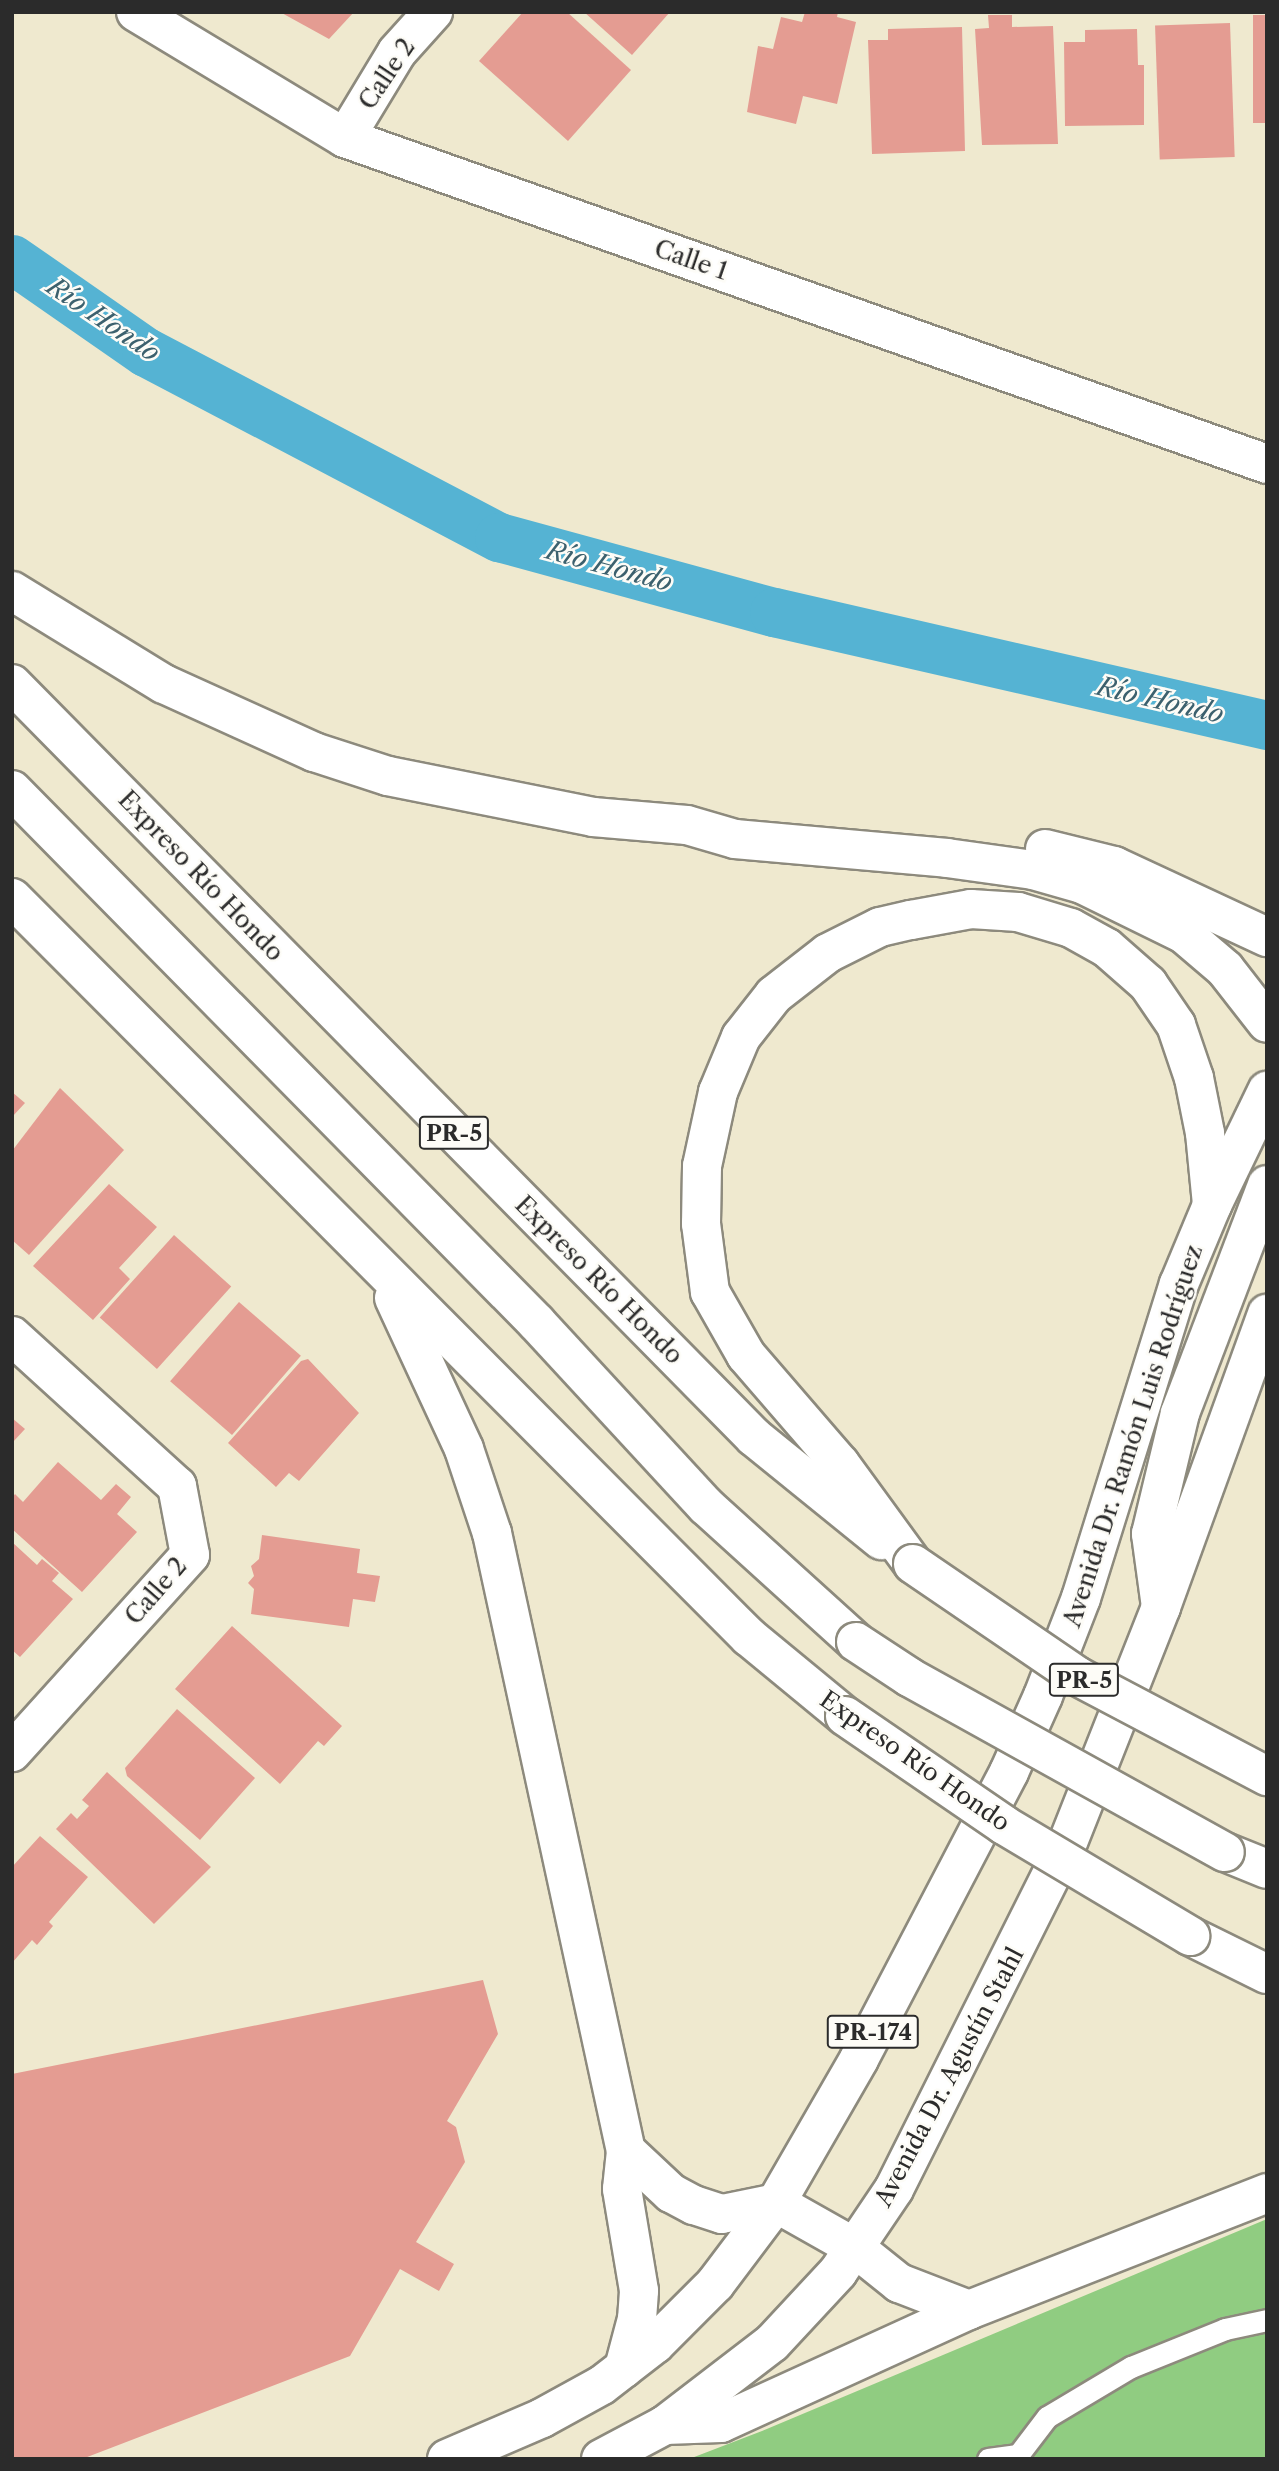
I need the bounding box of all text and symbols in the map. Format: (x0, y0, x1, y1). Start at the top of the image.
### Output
street label: Calle 2 (353, 33, 421, 115)
street label: Calle 1 (651, 234, 731, 286)
water label: Río Hondo (41, 271, 165, 369)
water label: Río Hondo (543, 535, 675, 599)
water label: Río Hondo (1094, 671, 1226, 731)
street label: Expreso Río Hondo (112, 785, 290, 967)
road number: PR-5 (417, 1114, 491, 1152)
street label: Expreso Río Hondo (509, 1190, 689, 1370)
street label: Avenida Dr. Ramón Luis Rodríguez (1057, 1241, 1209, 1631)
street label: Calle 2 (119, 1552, 193, 1630)
road number: PR-5 (1047, 1660, 1121, 1700)
street label: Expreso Río Hondo (815, 1685, 1015, 1837)
street label: Avenida Dr. Agustín Stahl (868, 1942, 1030, 2212)
road number: PR-174 (826, 2012, 920, 2052)

